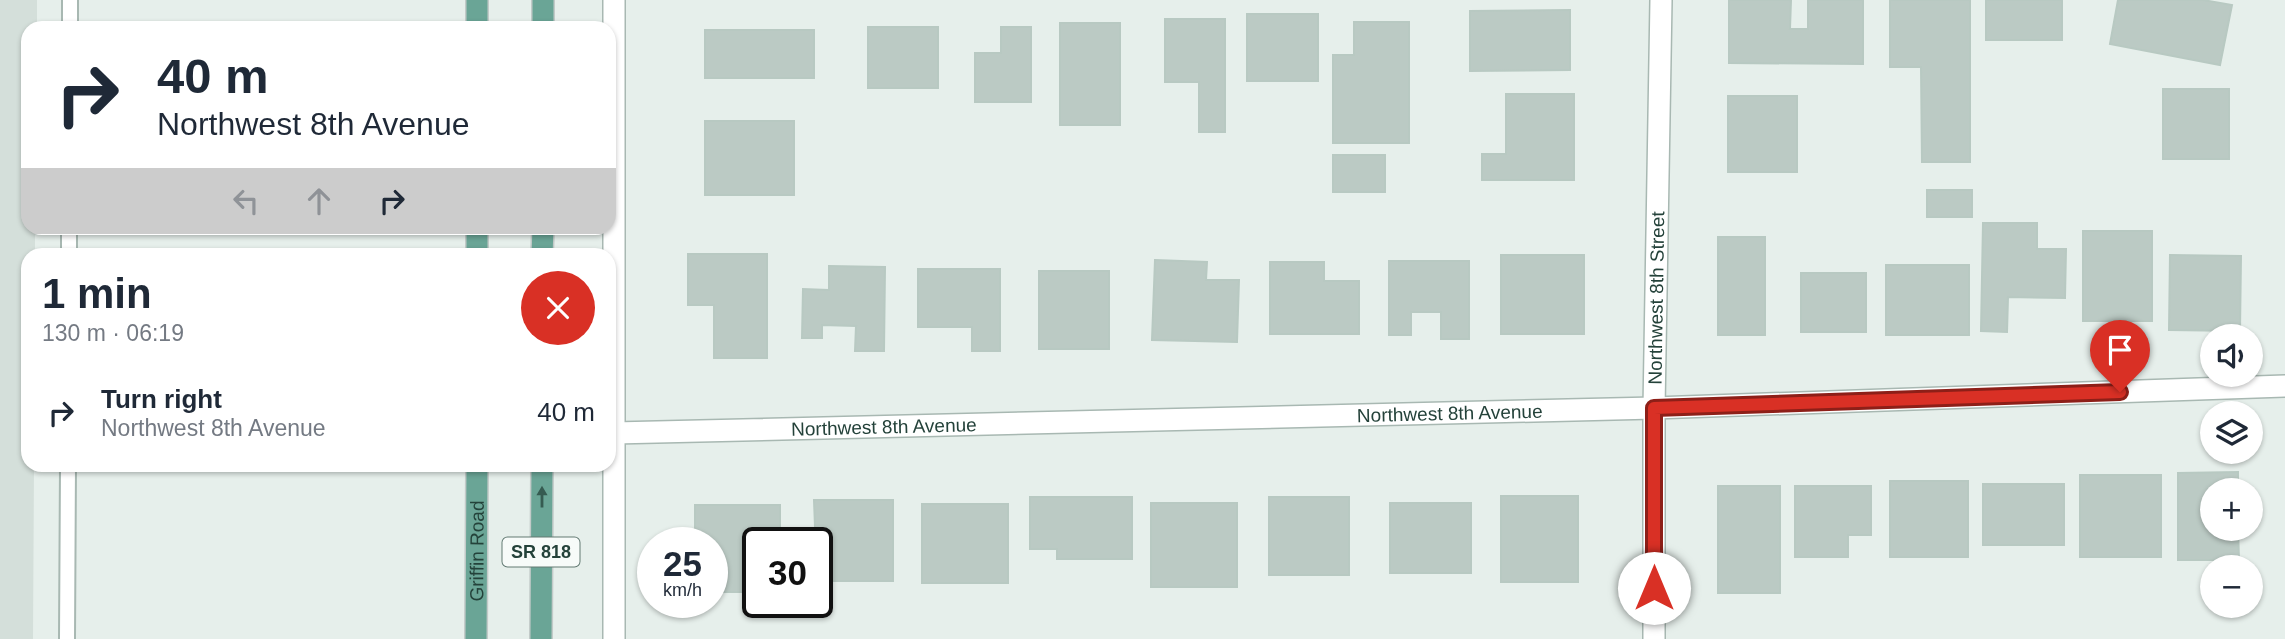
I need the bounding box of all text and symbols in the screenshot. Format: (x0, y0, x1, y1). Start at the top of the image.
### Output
icon: right (42, 49, 133, 140)
text: 40 m (157, 49, 269, 103)
text: Northwest 8th Avenue (157, 106, 470, 142)
icon: left (227, 182, 265, 220)
icon: ahead (300, 182, 338, 220)
icon: right (373, 182, 411, 220)
street label: Northwest 8th Street (1644, 210, 1668, 385)
text: 1 min (42, 270, 152, 317)
button: close (521, 271, 595, 345)
text: 130 m · 06:19 (42, 320, 184, 346)
pin (2090, 320, 2150, 392)
map controls (2200, 324, 2263, 618)
button: sound (2200, 324, 2263, 387)
icon: arrive (2101, 331, 2139, 369)
text: Turn right (101, 384, 222, 414)
icon: right (42, 394, 80, 432)
text: 40 m (537, 397, 595, 427)
street label: Northwest 8th Avenue (1357, 400, 1543, 426)
button: layers (2200, 401, 2263, 464)
street label: Northwest 8th Avenue (791, 414, 977, 439)
text: Northwest 8th Avenue (101, 415, 326, 441)
button: + (2200, 478, 2263, 541)
one-way arrow (536, 486, 548, 508)
street label: Griffin Road (466, 500, 487, 602)
speed limit sign: 30 (742, 527, 833, 618)
road number: SR 818 (503, 538, 580, 566)
text: 25 (663, 544, 702, 583)
position arrow (1617, 551, 1691, 625)
button: − (2200, 555, 2263, 618)
text: km/h (663, 580, 702, 600)

